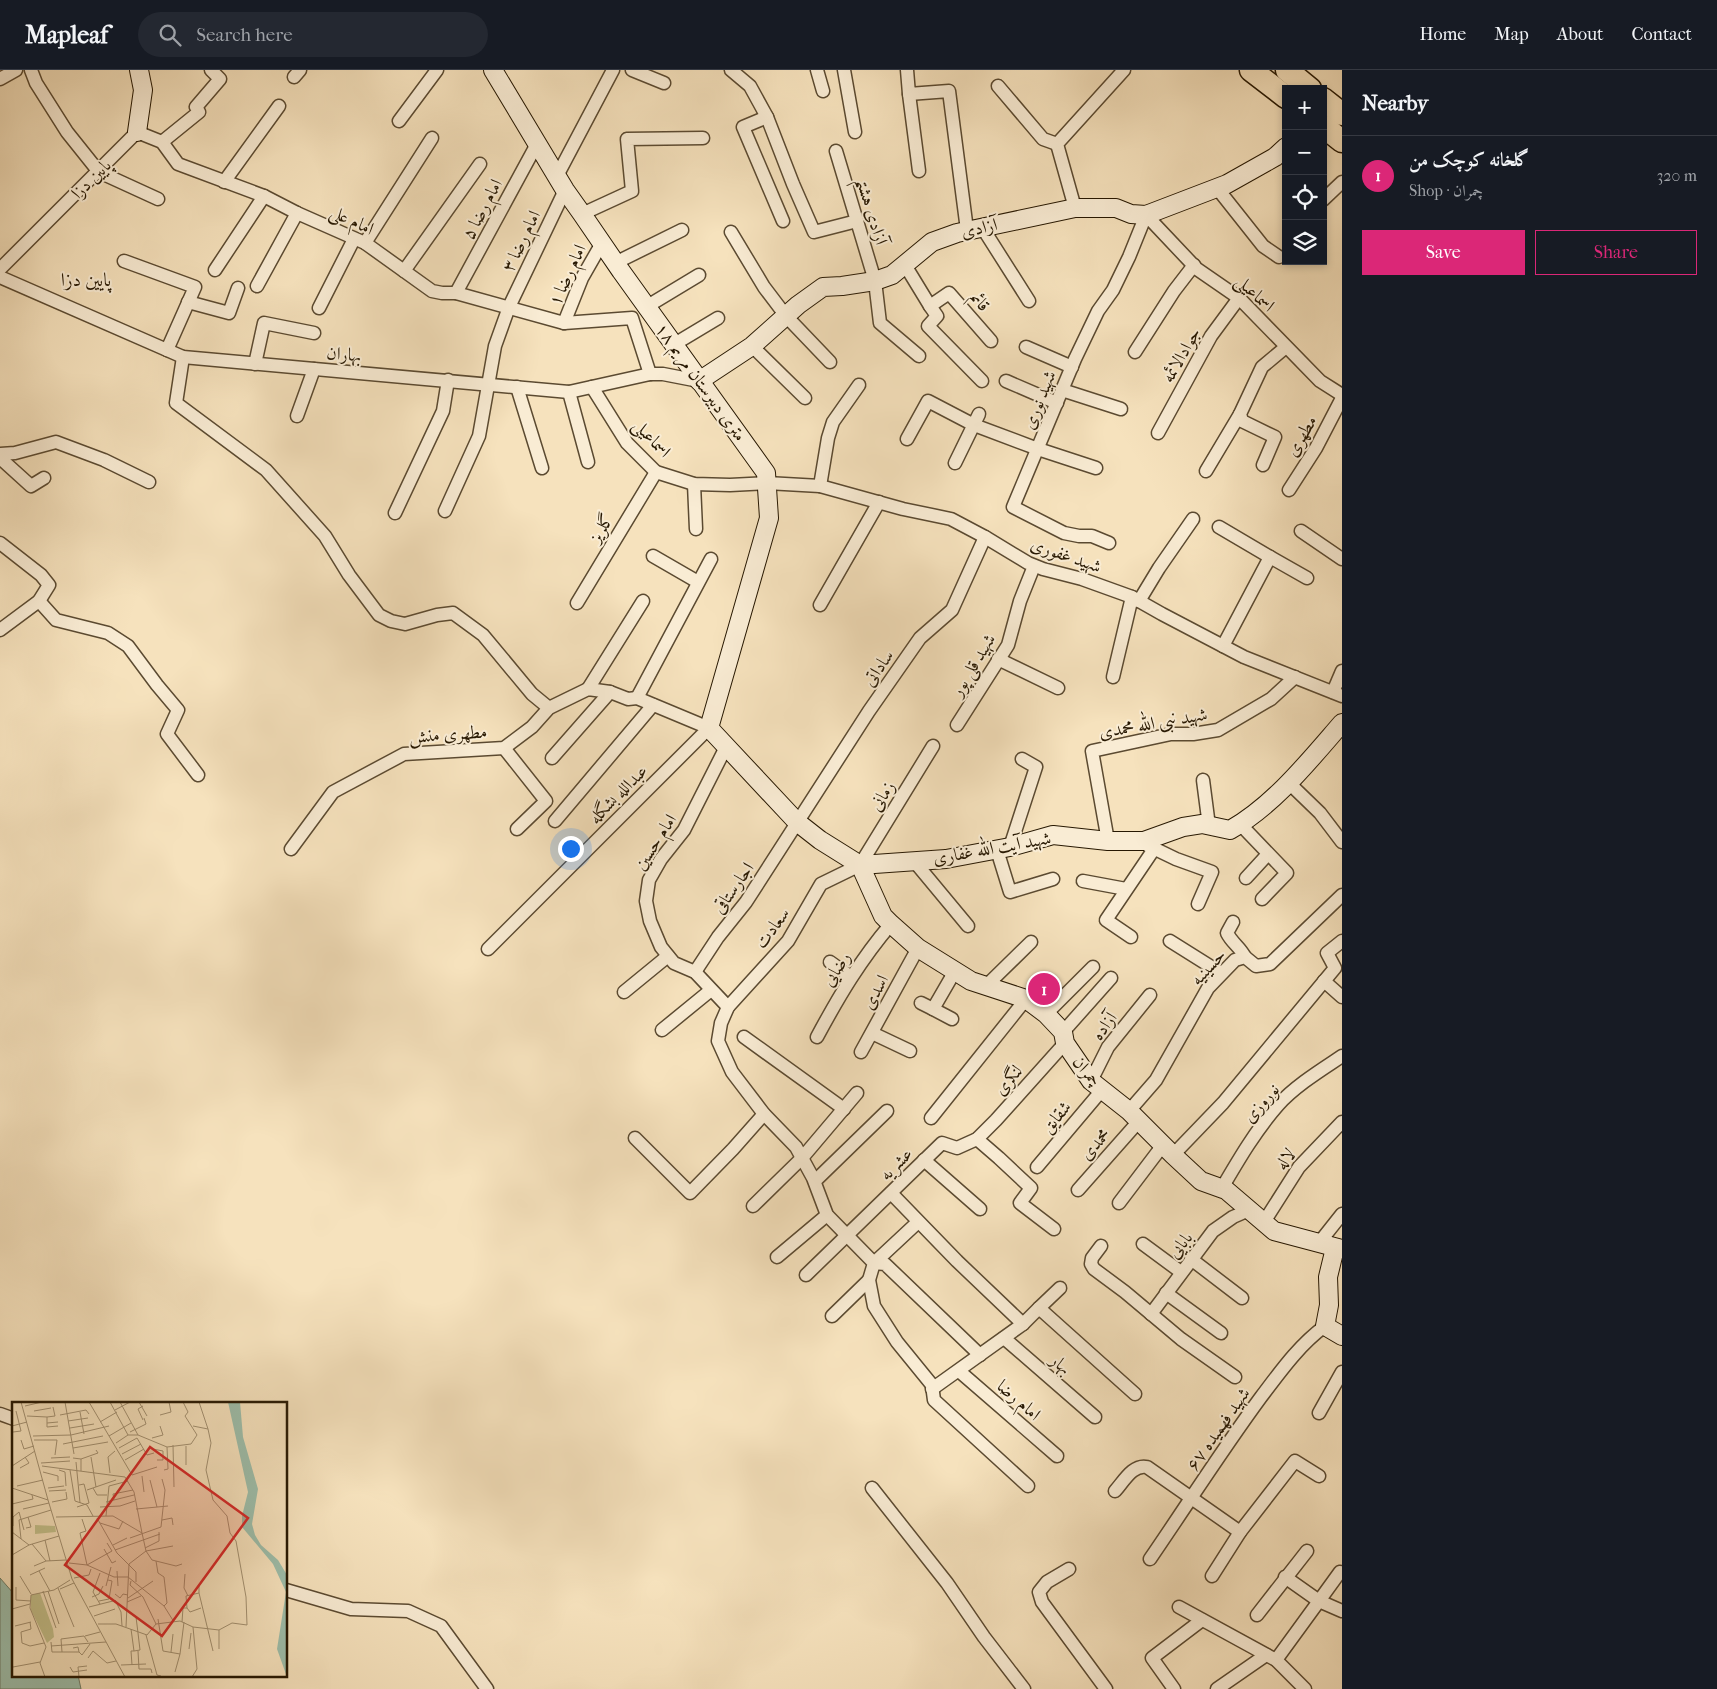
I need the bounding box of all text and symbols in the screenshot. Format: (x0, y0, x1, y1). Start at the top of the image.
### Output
search box (138, 12, 488, 57)
text: Mapleaf (25, 21, 108, 49)
icon: search (156, 21, 184, 49)
text: Search here (196, 24, 293, 46)
text: Home (1419, 24, 1466, 45)
text: Map (1494, 24, 1529, 45)
text: About (1557, 24, 1603, 45)
text: Contact (1631, 24, 1692, 45)
map controls (1282, 85, 1327, 265)
button: + (1282, 85, 1327, 130)
text: Nearby (1362, 91, 1428, 115)
button: − (1282, 130, 1327, 175)
text: گلخانه کوچک من (1409, 149, 1529, 171)
street label: پایین دزا (67, 154, 118, 205)
text: 1 (1375, 166, 1381, 185)
text: 320 m (1657, 166, 1697, 185)
street label: امام رضا ۵ (458, 175, 511, 245)
street label: آزادی هشتم (845, 175, 892, 251)
button: locate (1282, 175, 1327, 220)
text: Shop · چمران (1409, 181, 1483, 200)
street label: امام علی (324, 201, 377, 244)
street label: امام رضا ۳ (498, 207, 550, 277)
street label: آزادی (959, 214, 1001, 243)
button: layers (1282, 220, 1327, 265)
button: Save (1362, 230, 1525, 275)
button: Share (1535, 230, 1697, 275)
street label: امام رضا ۱ (544, 241, 595, 311)
district label: پایین دزا (61, 269, 113, 293)
street label: اسماعیلی (1229, 270, 1279, 318)
street label: قائم (961, 287, 994, 319)
street label: ۱۸ متری دبیرستان مریم (647, 319, 750, 448)
street label: جوادالائمه (1157, 324, 1206, 387)
street label: بهاران (325, 343, 362, 367)
street label: شهید نوری (1018, 368, 1062, 433)
street label: مطهری (1281, 412, 1322, 461)
street label: اسماعیلی (627, 415, 675, 463)
street label: گلریز (583, 509, 619, 549)
street label: شهید غفوری (1027, 534, 1104, 578)
street label: شهید قلی پور (946, 630, 1002, 703)
street label: ساداتی (858, 646, 898, 691)
street label: شهید نبی الله محمدی (1097, 700, 1209, 746)
street label: مطهری منش (408, 721, 488, 749)
street label: عبدالله بشگله (583, 759, 652, 828)
street label: زمانی (865, 777, 900, 815)
street label: امام حسین (630, 810, 686, 877)
street label: شهید آیت الله غفاری (931, 824, 1053, 870)
your location (558, 836, 584, 862)
street label: اجارستاقی (708, 859, 759, 918)
street label: سعادت (750, 904, 794, 953)
street label: حسینیه (1186, 945, 1230, 990)
street label: رضایی (818, 948, 856, 991)
pin: 1 (1028, 970, 1060, 1008)
street label: اسدی (858, 971, 893, 1013)
street label: آزاده (1087, 1006, 1123, 1044)
street label: چمران (1067, 1052, 1105, 1092)
street label: لنگری (989, 1060, 1028, 1100)
street label: نوروزی (1239, 1079, 1284, 1127)
street label: شقایق (1037, 1097, 1076, 1138)
street label: محمدی (1076, 1124, 1115, 1165)
street label: عشریه (876, 1144, 918, 1186)
street label: لاله (1271, 1144, 1300, 1174)
street label: بابایی (1163, 1228, 1198, 1264)
street label: بهار (1044, 1348, 1075, 1380)
street label: امام رضا (989, 1376, 1045, 1429)
street label: شهید فهمیده ۶۷ (1182, 1384, 1255, 1475)
inset map (12, 1402, 288, 1676)

